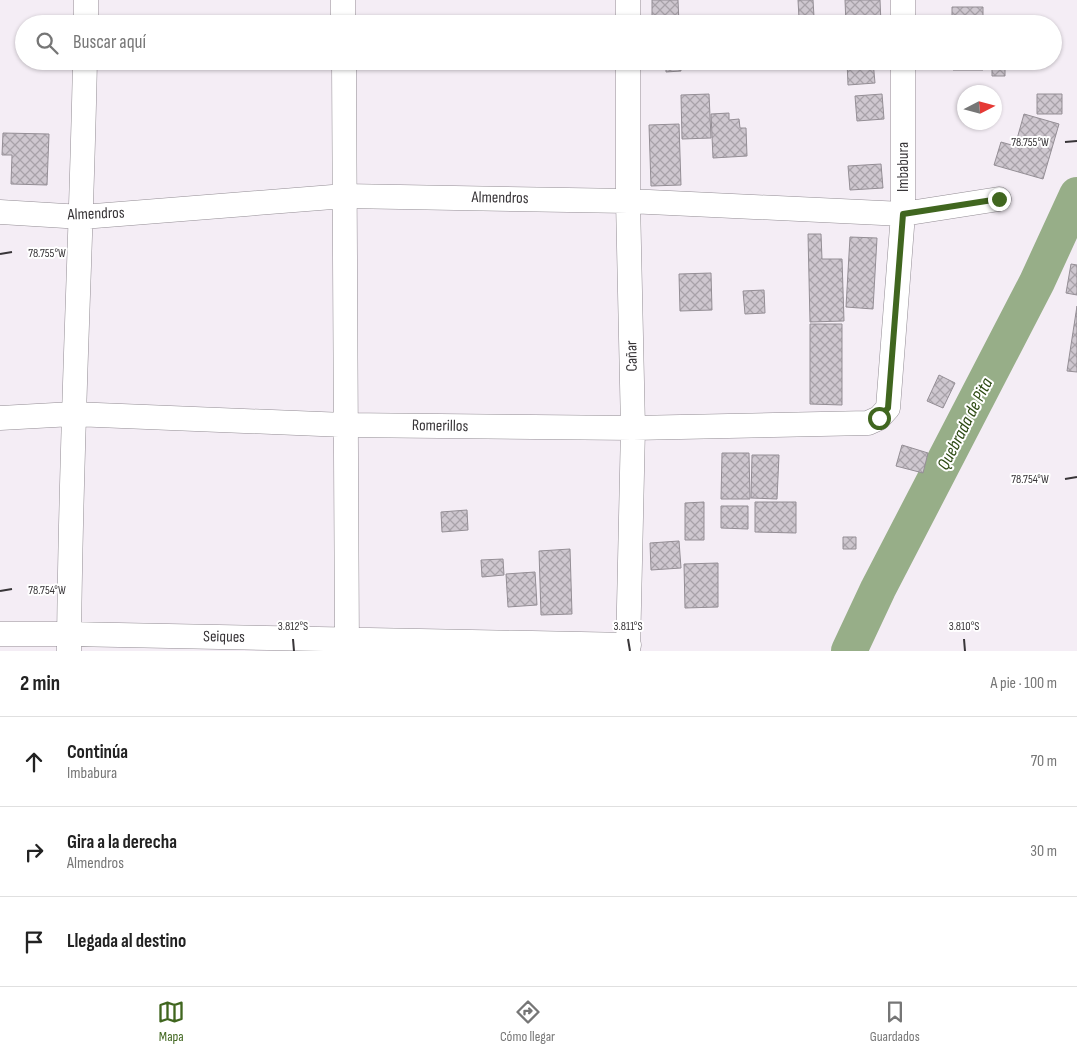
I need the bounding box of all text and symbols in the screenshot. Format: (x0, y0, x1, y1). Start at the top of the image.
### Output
search box (15, 15, 1062, 70)
icon: search (33, 29, 61, 57)
text: Buscar aquí (73, 31, 146, 54)
north arrow (957, 85, 1002, 130)
text: 78.755°W (1011, 135, 1049, 150)
street label: Imbabura (894, 142, 913, 192)
street label: Almendros (470, 188, 529, 208)
route end (988, 188, 1011, 211)
street label: Almendros (66, 204, 125, 225)
text: 78.755°W (28, 246, 66, 261)
street label: Cañar (622, 340, 642, 372)
water label: Quebrada de Pita (933, 374, 997, 474)
route start (868, 407, 891, 430)
street label: Romerillos (412, 416, 469, 436)
text: 78.754°W (1011, 472, 1049, 487)
text: 78.754°W (28, 583, 66, 598)
text: 3.812°S (278, 619, 308, 634)
text: 3.811°S (613, 619, 643, 634)
text: 3.810°S (949, 619, 979, 634)
street label: Seiques (203, 627, 245, 647)
text: 2 min (20, 671, 60, 696)
text: A pie · 100 m (991, 674, 1057, 693)
text: Continúa (67, 741, 128, 764)
icon: ahead (20, 748, 48, 776)
text: 70 m (1031, 752, 1057, 771)
text: Imbabura (67, 764, 117, 783)
text: Gira a la derecha (67, 831, 177, 854)
icon: right (20, 838, 48, 866)
text: 30 m (1030, 842, 1057, 861)
text: Almendros (67, 854, 124, 873)
icon: arrive (20, 928, 48, 956)
text: Llegada al destino (67, 930, 186, 953)
tab: Mapa (157, 998, 185, 1045)
tab: Cómo llegar (500, 998, 555, 1045)
tab: Guardados (870, 998, 920, 1045)

